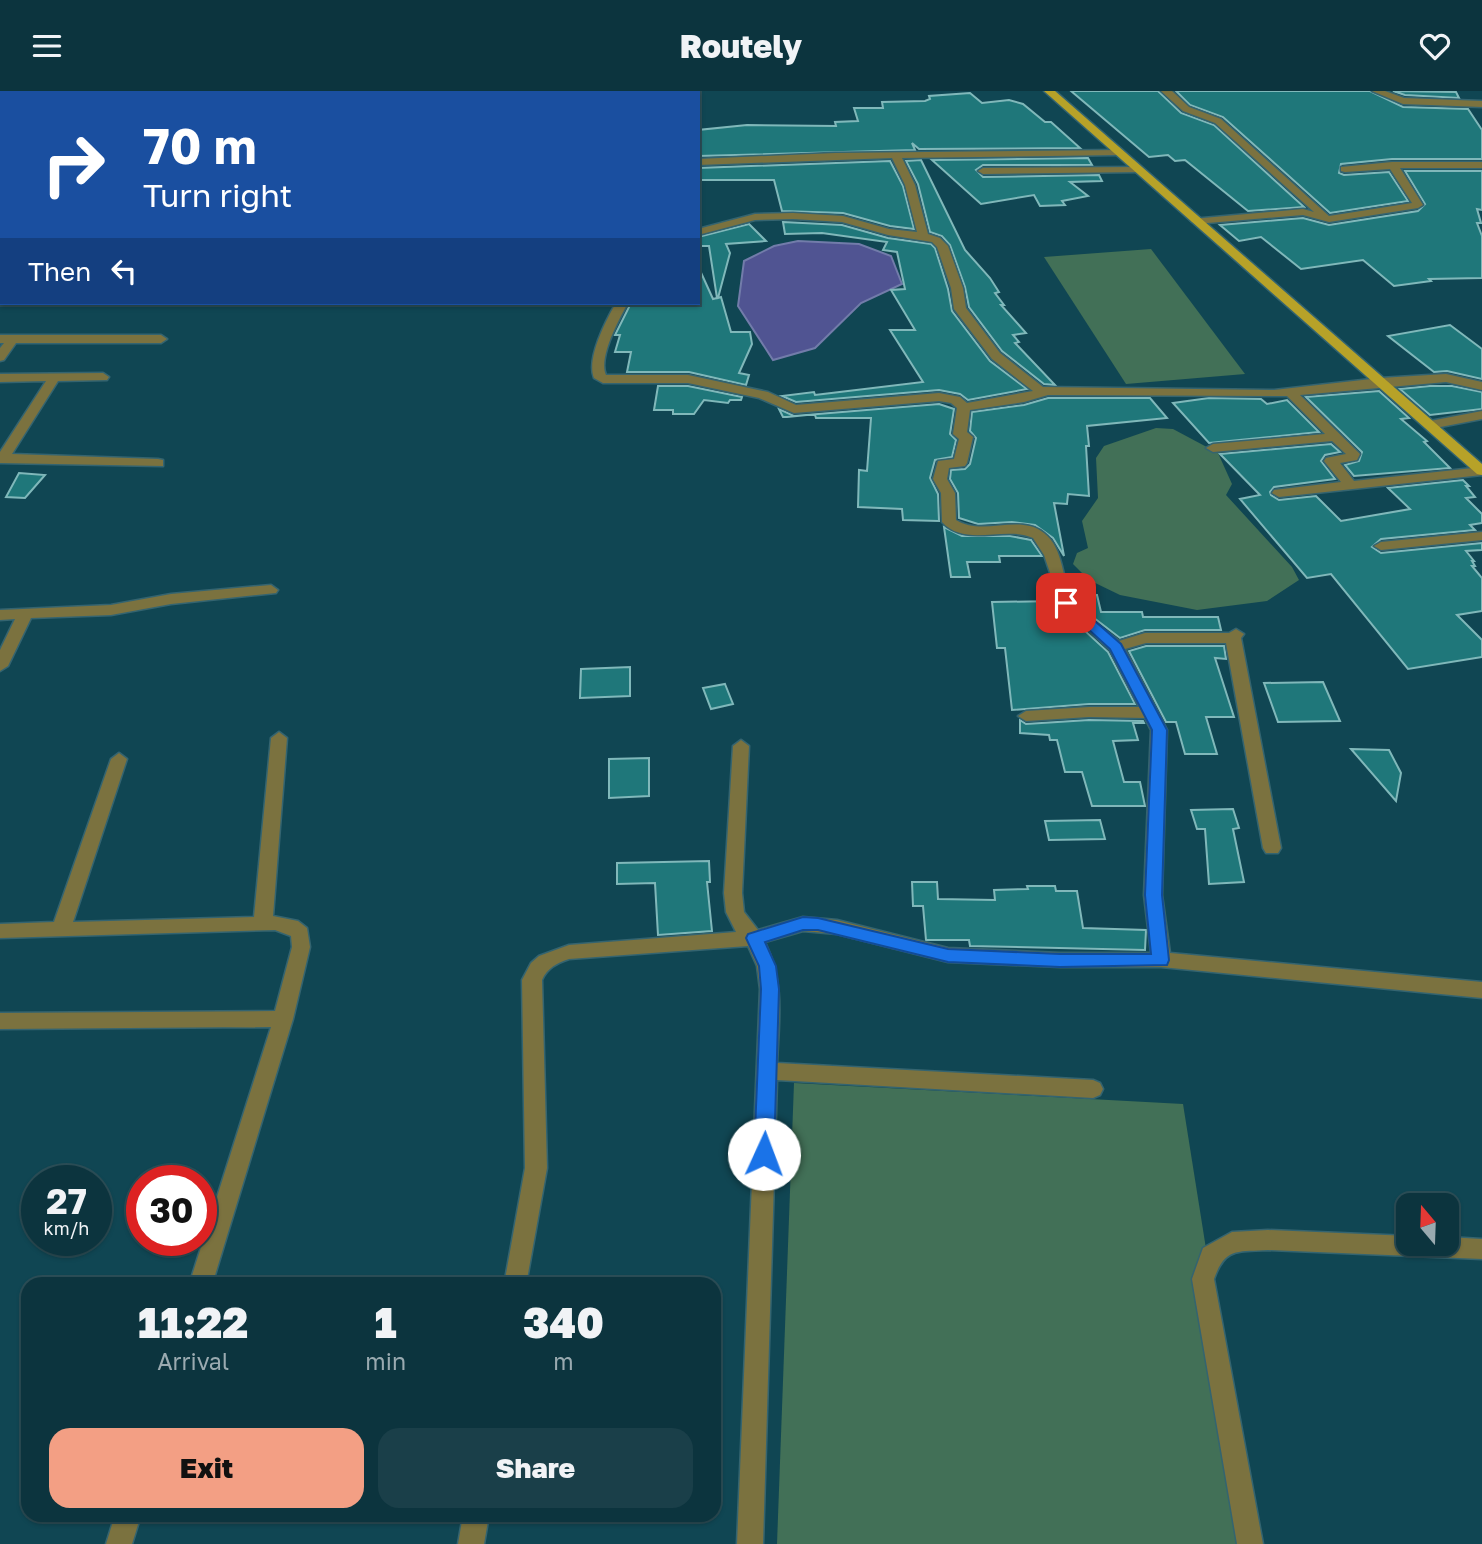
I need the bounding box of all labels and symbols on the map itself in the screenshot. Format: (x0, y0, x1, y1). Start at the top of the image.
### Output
pin (1036, 573, 1096, 633)
position arrow (727, 1117, 801, 1191)
speed limit sign: 30 (126, 1165, 217, 1256)
north arrow (1396, 1193, 1460, 1257)

